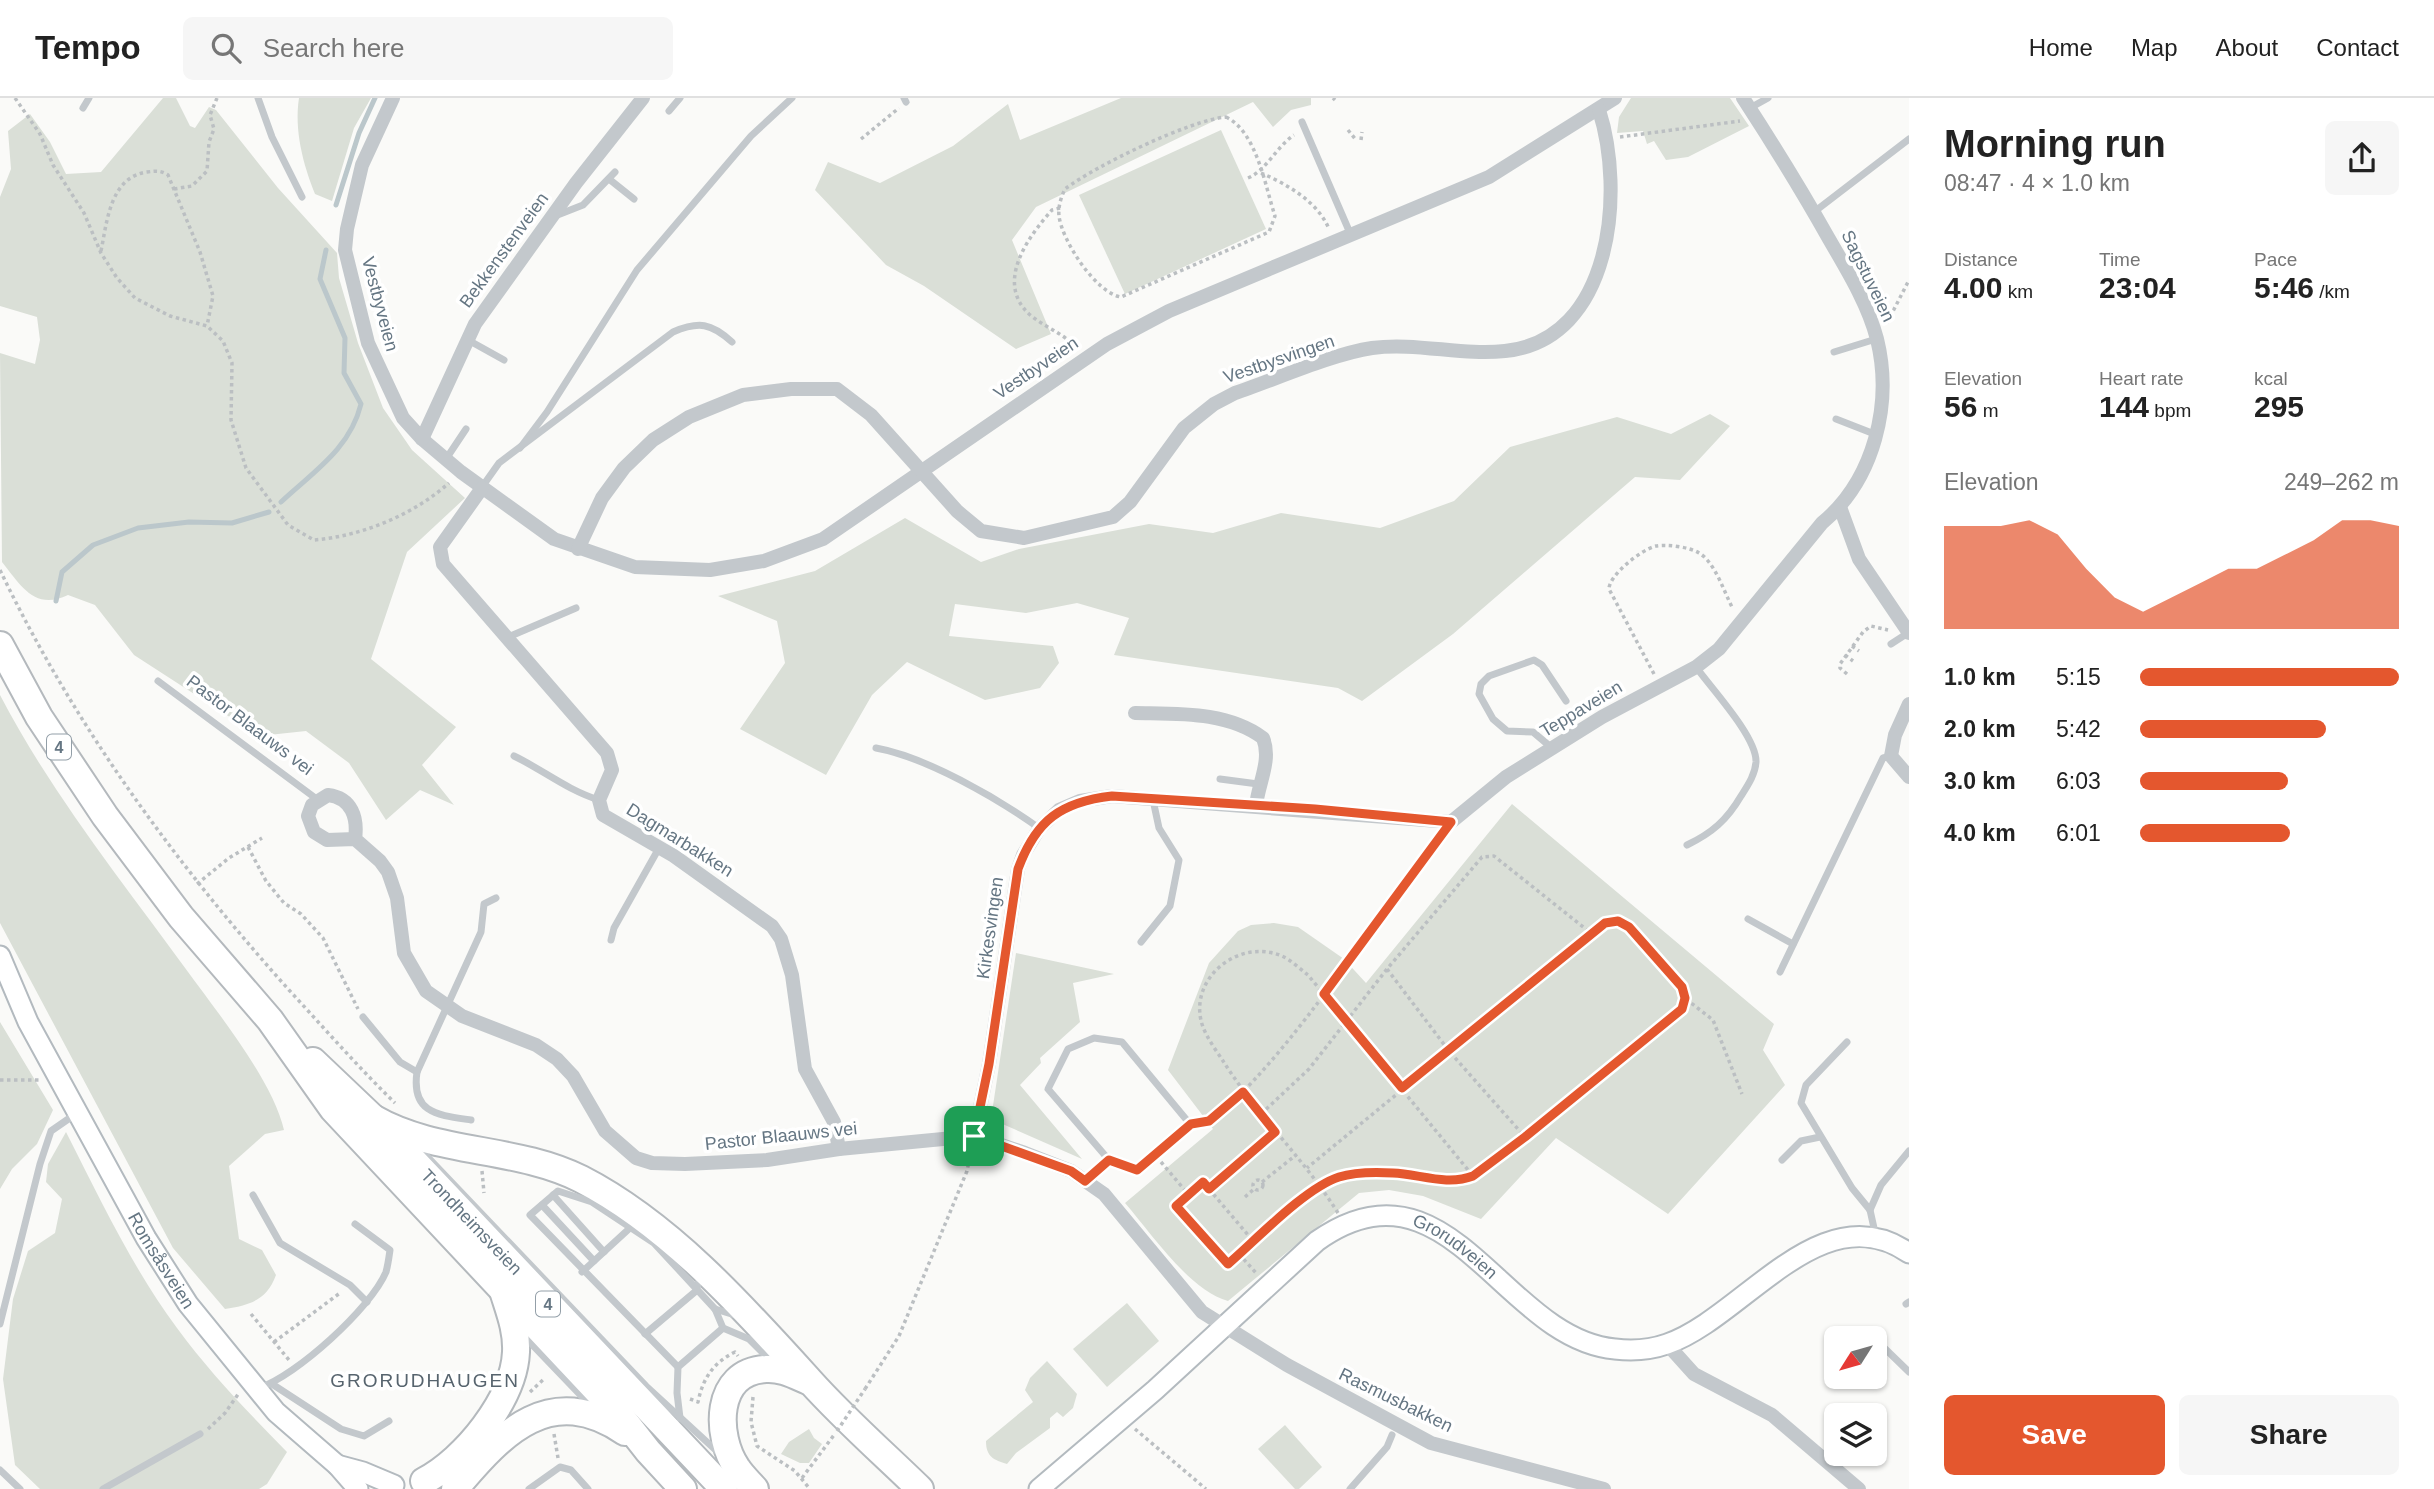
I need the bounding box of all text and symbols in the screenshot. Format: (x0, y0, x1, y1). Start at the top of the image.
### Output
search box (183, 17, 673, 80)
text: Tempo (35, 29, 141, 66)
icon: search (207, 29, 245, 67)
text: Search here (263, 33, 404, 63)
text: Home (2029, 34, 2093, 61)
text: Map (2131, 34, 2178, 61)
text: About (2216, 34, 2278, 61)
text: Contact (2316, 34, 2399, 61)
button: share (2325, 121, 2399, 195)
text: Morning run (1944, 123, 2166, 165)
text: 08:47 · 4 × 1.0 km (1944, 170, 2130, 196)
street label: Bekkenstenveien (456, 189, 552, 311)
street label: Sagstuveien (1837, 227, 1899, 325)
text: Distance (1944, 249, 2018, 270)
text: Time (2099, 249, 2141, 270)
text: Pace (2254, 249, 2297, 270)
street label: Vestbyveien (358, 255, 402, 353)
text: 4.00 (1944, 271, 2002, 304)
text: 23:04 (2099, 271, 2176, 304)
text: 5:46 (2254, 271, 2314, 304)
text: km (2002, 281, 2033, 302)
text: /km (2314, 281, 2350, 302)
street label: Vestbysvingen (1221, 331, 1337, 387)
street label: Vestbyveien (990, 333, 1082, 403)
text: Elevation (1944, 368, 2022, 389)
text: Heart rate (2099, 368, 2183, 389)
text: kcal (2254, 368, 2288, 389)
text: 56 (1944, 390, 1977, 423)
text: 144 (2099, 390, 2149, 423)
text: 295 (2254, 390, 2304, 423)
text: m (1977, 400, 1998, 421)
text: bpm (2149, 400, 2191, 421)
text: Elevation (1944, 469, 2039, 495)
text: 249–262 m (2284, 469, 2399, 495)
text: 1.0 km (1944, 664, 2016, 690)
text: 5:15 (2056, 664, 2101, 690)
street label: Pastor Blaauws vei (183, 671, 317, 779)
street label: Teppaveien (1536, 677, 1626, 741)
text: 2.0 km (1944, 716, 2016, 742)
text: 5:42 (2056, 716, 2101, 742)
road number: 4 (47, 734, 71, 760)
text: 3.0 km (1944, 768, 2016, 794)
text: 6:03 (2056, 768, 2101, 794)
street label: Dagmarbakken (623, 799, 737, 881)
text: 4.0 km (1944, 820, 2016, 846)
text: 6:01 (2056, 820, 2101, 846)
street label: Kirkesvingen (973, 876, 1007, 980)
pin (944, 1106, 1004, 1166)
icon: arrive (955, 1117, 993, 1155)
street label: Pastor Blaauws vei (704, 1118, 858, 1154)
street label: Trondheimsveien (417, 1165, 526, 1279)
street label: Romsåsveien (124, 1209, 198, 1312)
street label: Grorudveien (1410, 1210, 1501, 1283)
road number: 4 (536, 1292, 560, 1316)
north arrow (1824, 1326, 1886, 1390)
map controls (1824, 1326, 1887, 1466)
street label: Rasmusbakken (1336, 1364, 1456, 1436)
district label: GRORUDHAUGEN (330, 1370, 520, 1391)
button: Save (1944, 1395, 2165, 1475)
button: Share (2179, 1395, 2399, 1475)
button: layers (1824, 1403, 1887, 1466)

